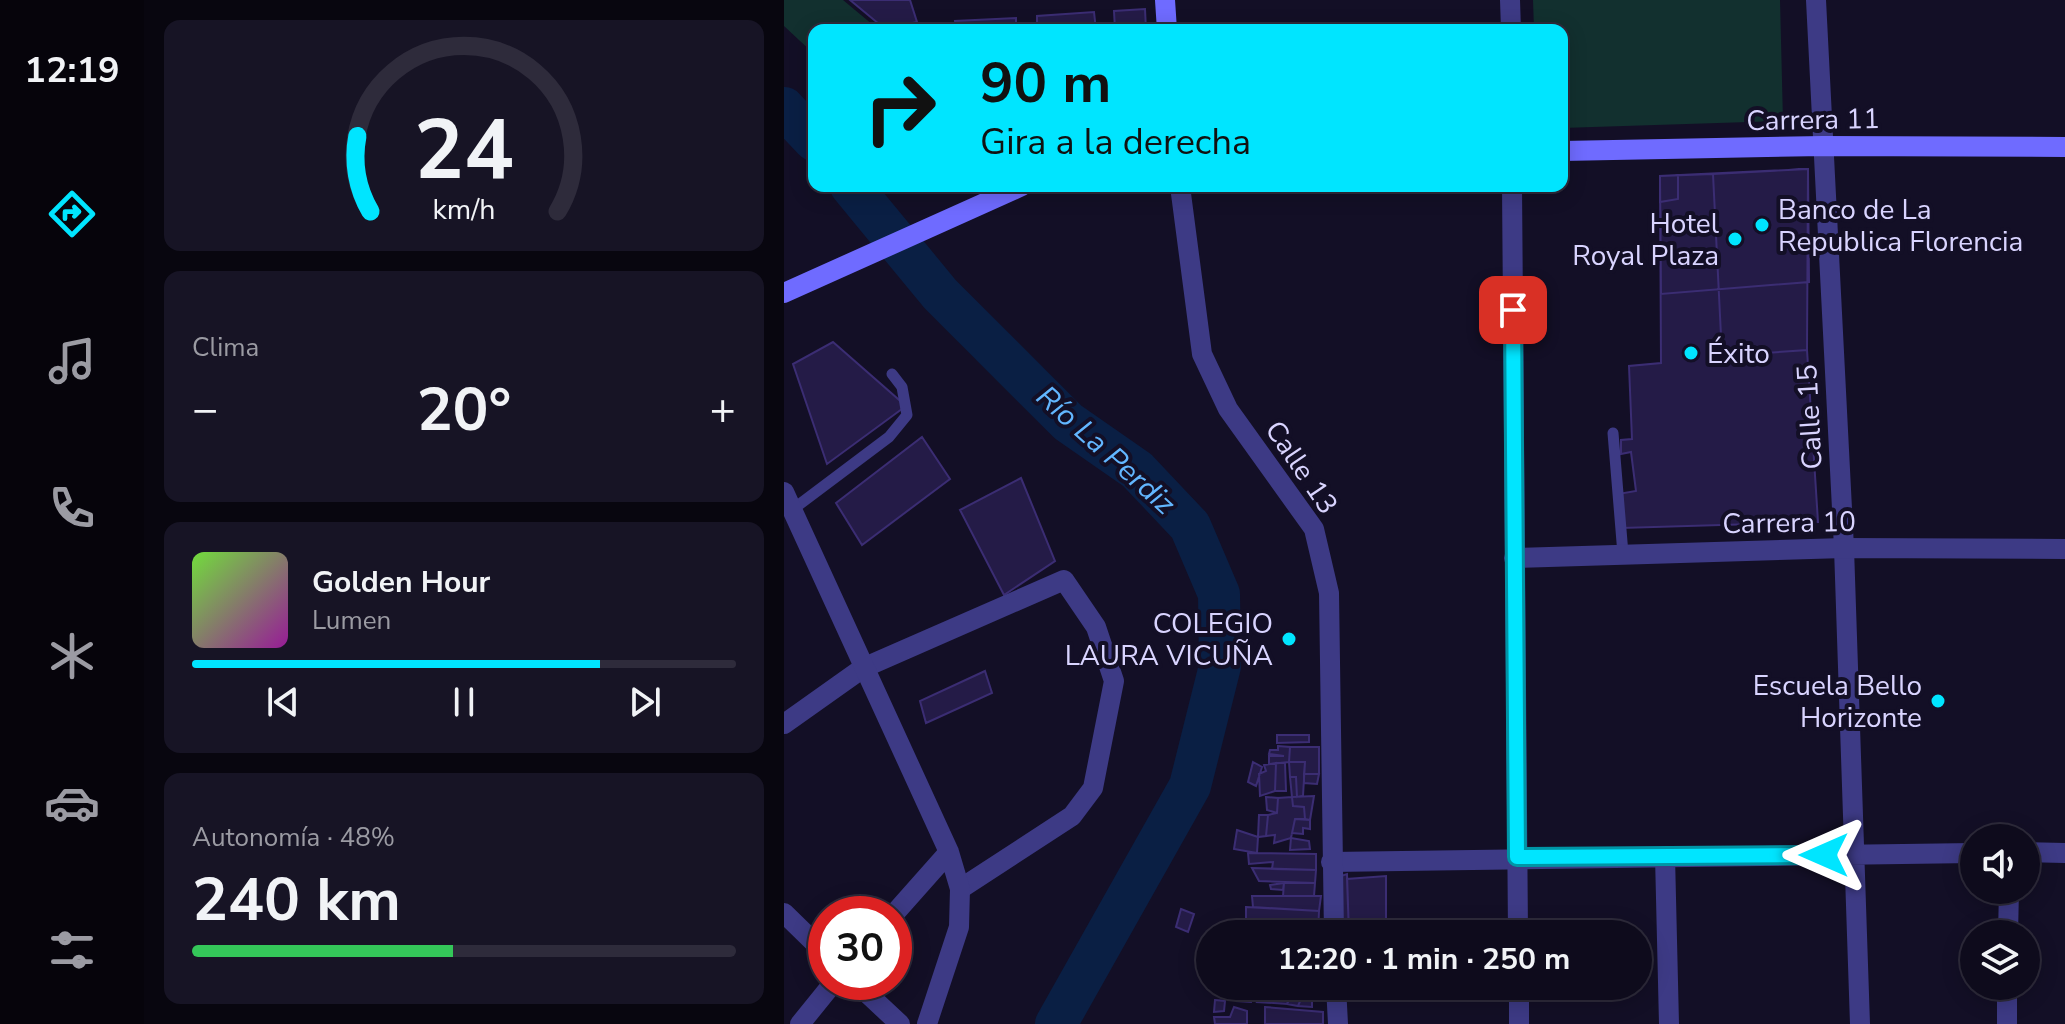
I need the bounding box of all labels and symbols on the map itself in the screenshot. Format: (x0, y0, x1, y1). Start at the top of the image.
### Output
street label: Carrera 11 (1746, 100, 1880, 140)
place label: Banco de La Republica Florencia (1778, 191, 2023, 261)
place label: Hotel Royal Plaza (1572, 205, 1720, 275)
marker: Banco de La Republica Florencia (1753, 216, 1771, 234)
marker: Hotel Royal Plaza (1726, 230, 1744, 248)
pin (1479, 276, 1547, 344)
place label: Éxito (1707, 335, 1770, 373)
marker: Éxito (1682, 344, 1700, 362)
street label: Calle 15 (1788, 363, 1832, 471)
water label: Río La Perdiz (1027, 377, 1184, 524)
street label: Calle 13 (1256, 413, 1346, 522)
street label: Carrera 10 (1722, 503, 1856, 543)
place label: COLEGIO LAURA VICUÑA (1065, 605, 1273, 675)
marker: COLEGIO LAURA VICUÑA (1280, 630, 1298, 648)
place label: Escuela Bello Horizonte (1753, 667, 1922, 737)
marker: Escuela Bello Horizonte (1929, 692, 1947, 710)
position arrow (1782, 813, 1866, 897)
speed limit sign: 30 (808, 896, 912, 1000)

